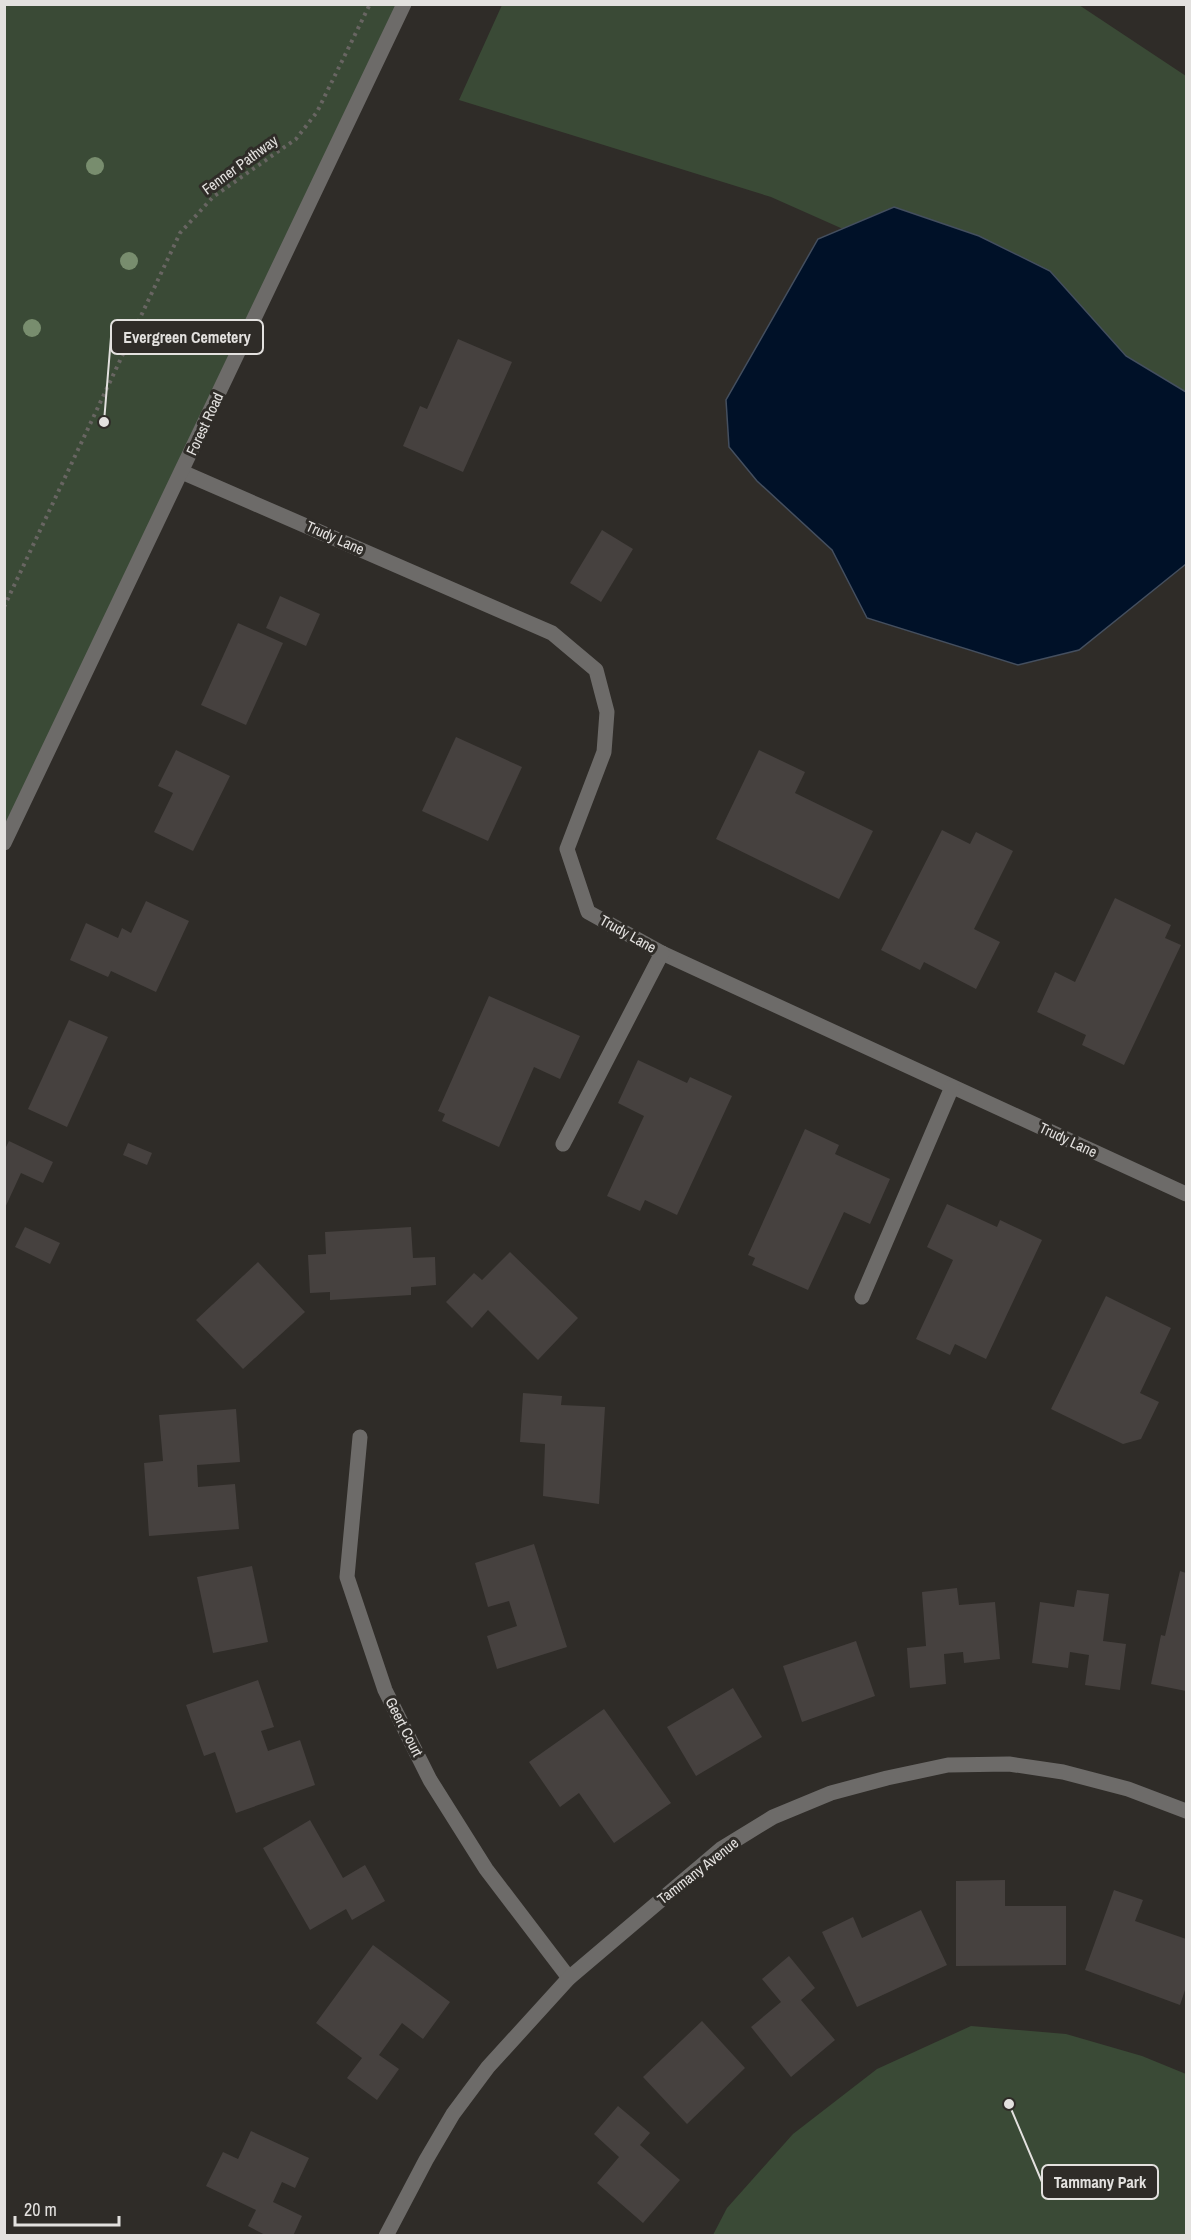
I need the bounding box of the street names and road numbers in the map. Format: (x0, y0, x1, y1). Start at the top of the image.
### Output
street label: Fenner Pathway (198, 129, 283, 199)
street label: Forest Road (181, 389, 228, 459)
street label: Trudy Lane (303, 515, 368, 560)
street label: Trudy Lane (596, 909, 660, 958)
street label: Trudy Lane (1036, 1117, 1101, 1162)
street label: Geert Court (381, 1693, 429, 1761)
street label: Tammany Avenue (653, 1832, 743, 1909)

